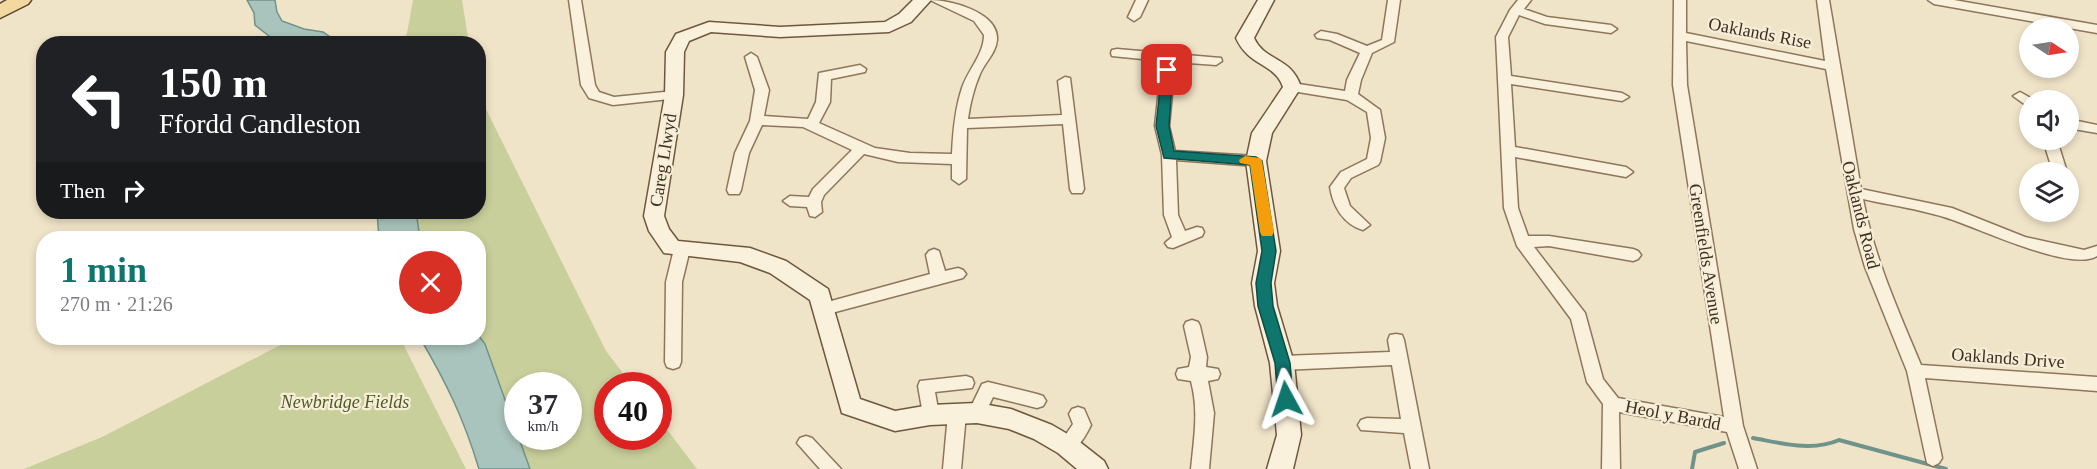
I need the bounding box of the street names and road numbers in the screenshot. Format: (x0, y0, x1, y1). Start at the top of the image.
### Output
street label: Oaklands Rise (1707, 13, 1813, 53)
street label: Careg Llwyd (646, 112, 680, 208)
street label: Oaklands Road (1838, 159, 1884, 271)
street label: Greenfields Avenue (1685, 182, 1727, 326)
street label: Oaklands Drive (1951, 344, 2065, 372)
street label: Heol y Bardd (1623, 396, 1723, 434)

